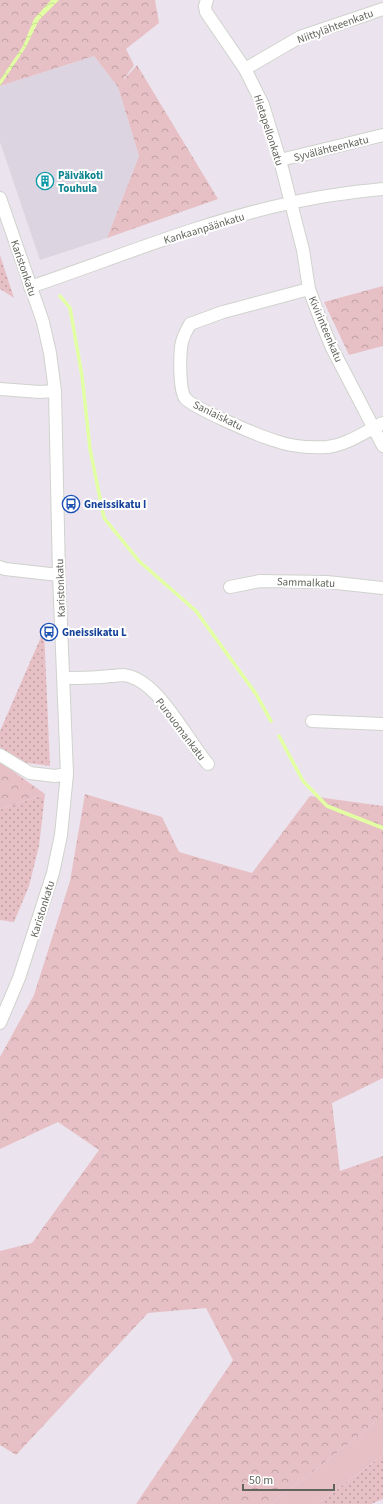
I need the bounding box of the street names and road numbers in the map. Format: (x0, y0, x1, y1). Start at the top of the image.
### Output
street label: Niittylähteenkatu (295, 6, 375, 47)
street label: Hietapellonkatu (250, 93, 287, 168)
street label: Syvälähteenkatu (292, 132, 370, 165)
street label: Kankaanpäänkatu (162, 209, 246, 248)
street label: Karistonkatu (7, 238, 40, 298)
street label: Kivirinteenkatu (305, 294, 346, 365)
street label: Saniaiskatu (190, 397, 245, 434)
street label: Karistonkatu (52, 558, 69, 618)
street label: Sammalkatu (277, 574, 335, 591)
street label: Purouomankatu (152, 695, 209, 764)
street label: Karistonkatu (27, 879, 58, 939)

